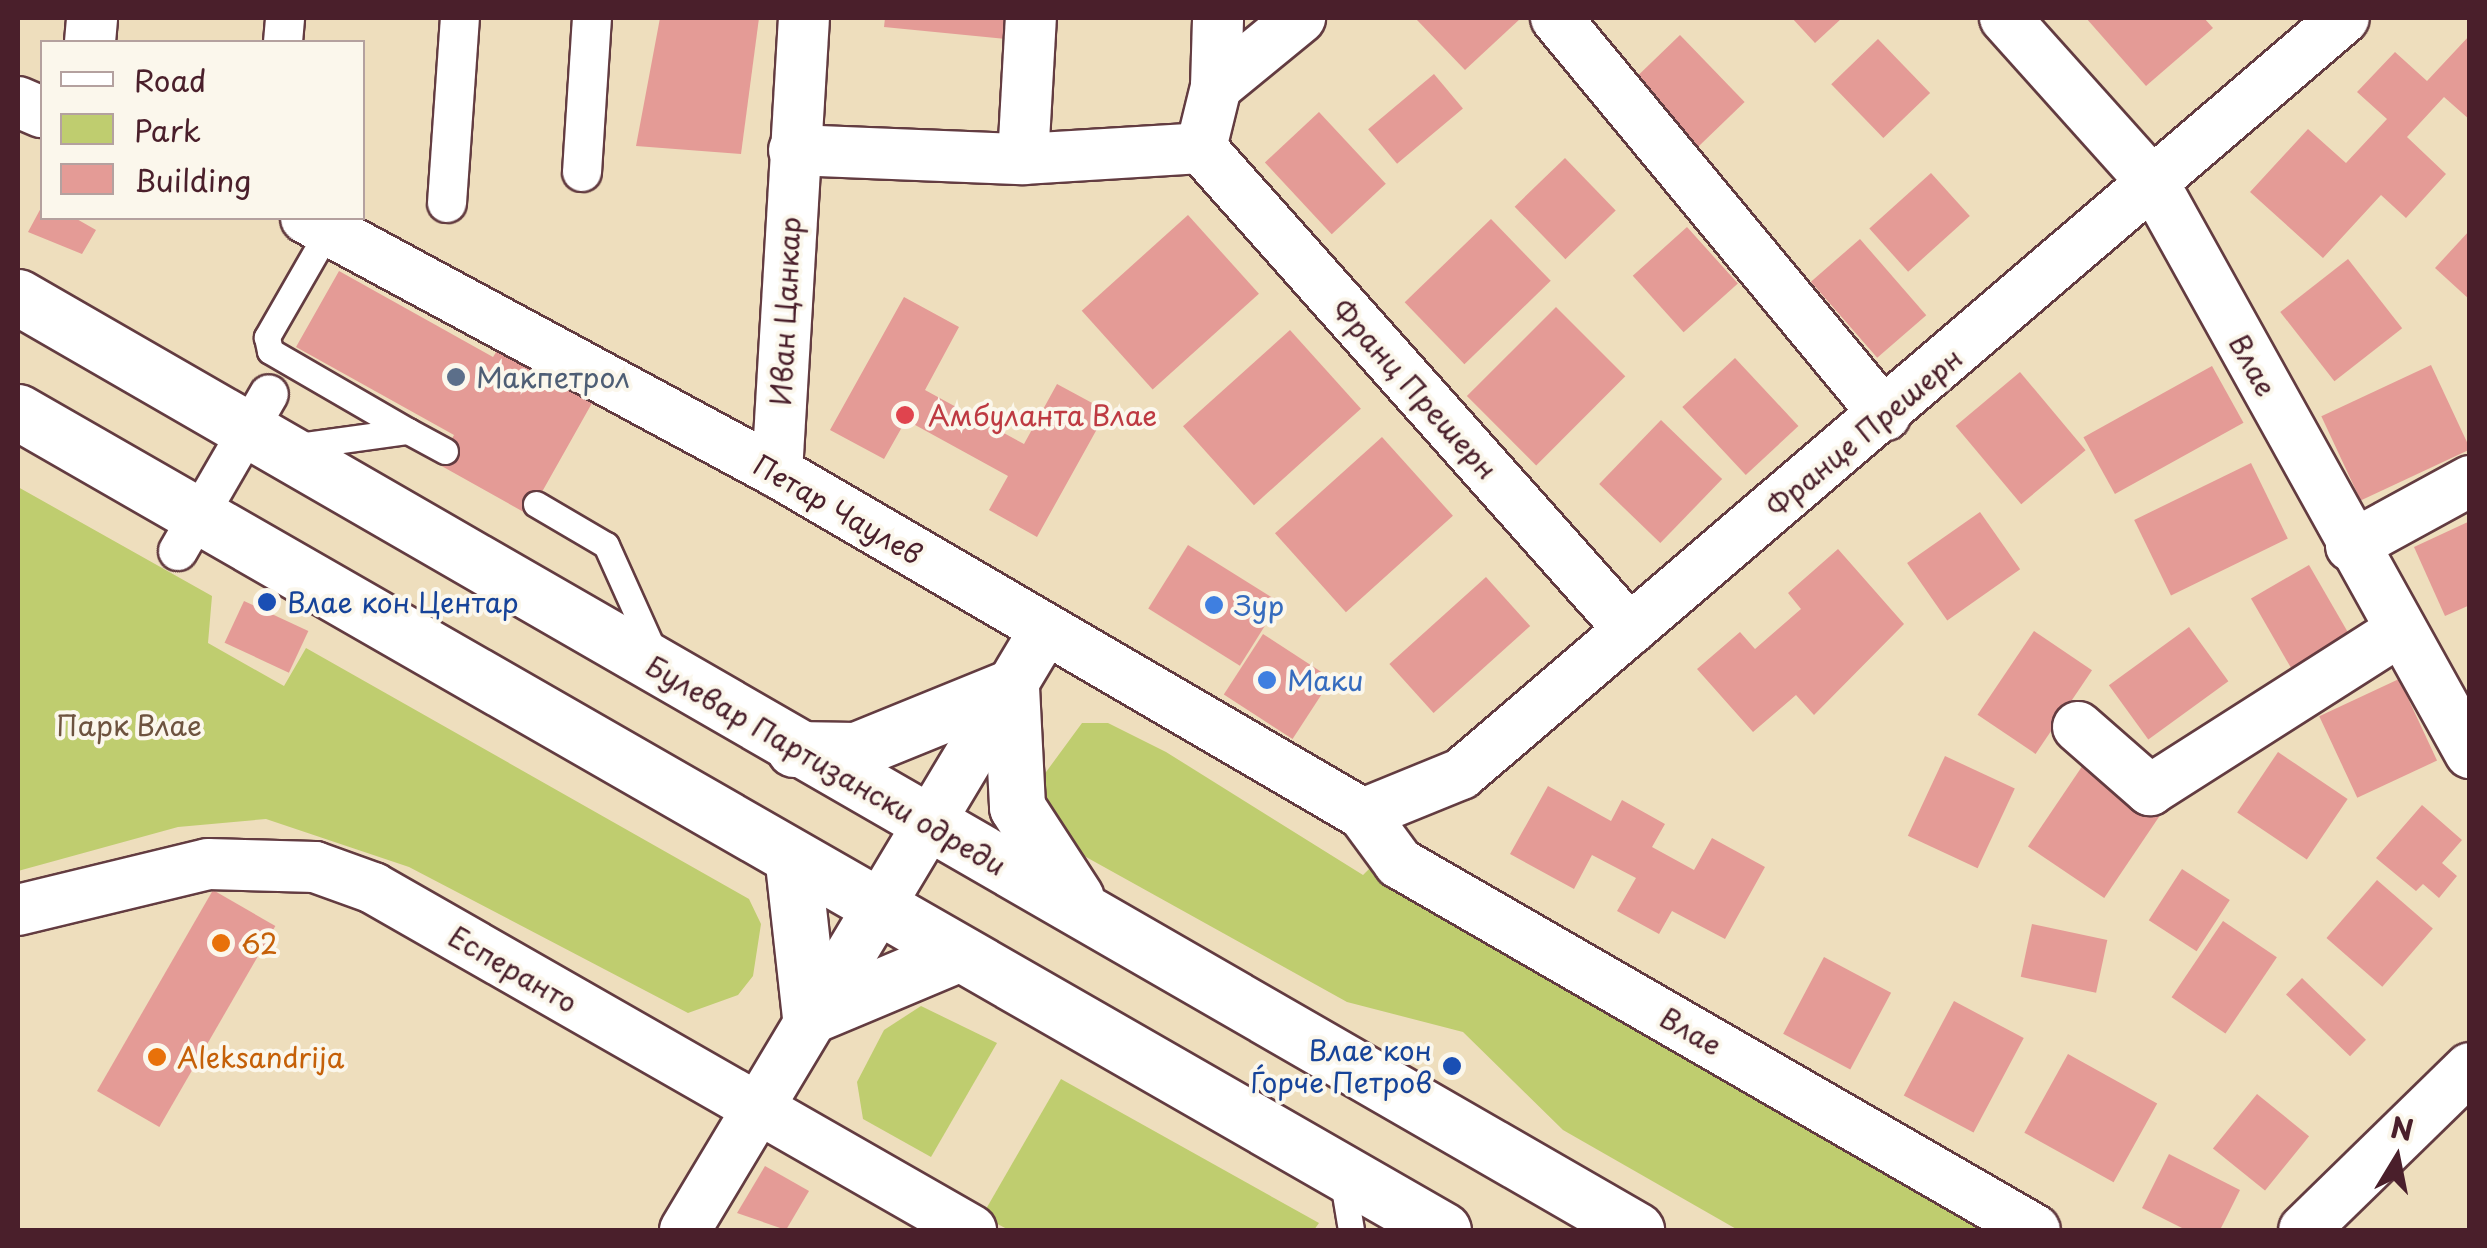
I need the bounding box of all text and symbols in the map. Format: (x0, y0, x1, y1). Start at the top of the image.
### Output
legend (40, 40, 365, 220)
text: Road (134, 57, 207, 102)
text: Park (134, 107, 201, 152)
text: Building (134, 157, 251, 202)
street label: Иван Цанкар (763, 215, 807, 407)
street label: Франц Прешерн (1325, 292, 1505, 486)
street label: Влае (2222, 328, 2284, 402)
street label: Францe Прешерн (1759, 340, 1969, 524)
place label: Макпетрол (476, 360, 630, 394)
marker: Макпетрол (445, 366, 467, 388)
place label: Амбуланта Влае (928, 398, 1159, 432)
marker: Амбуланта Влае (892, 402, 918, 428)
street label: Петар Чаулев (747, 447, 929, 571)
place label: Влае кон Центар (287, 585, 520, 619)
place label: Зур (1234, 588, 1284, 622)
marker: Влае кон Центар (256, 591, 278, 613)
marker: Зур (1203, 594, 1225, 616)
street label: Булевар Партизански одреди (639, 647, 1013, 883)
place label: Маки (1287, 663, 1364, 697)
marker: Маки (1256, 669, 1278, 691)
park label: Парк Влае (56, 708, 202, 742)
street label: Есперанто (443, 919, 583, 1019)
place label: 62 (241, 926, 278, 960)
marker: 62 (210, 932, 232, 954)
street label: Влае (1654, 1000, 1728, 1062)
place label: Влае кон Ѓорче Петров (1248, 1033, 1432, 1099)
place label: Aleksandrija (177, 1040, 344, 1074)
marker: Aleksandrija (146, 1046, 168, 1068)
marker: Влае кон Ѓорче Петров (1441, 1055, 1463, 1077)
text: N (2388, 1105, 2417, 1151)
north arrow (2347, 1108, 2447, 1208)

